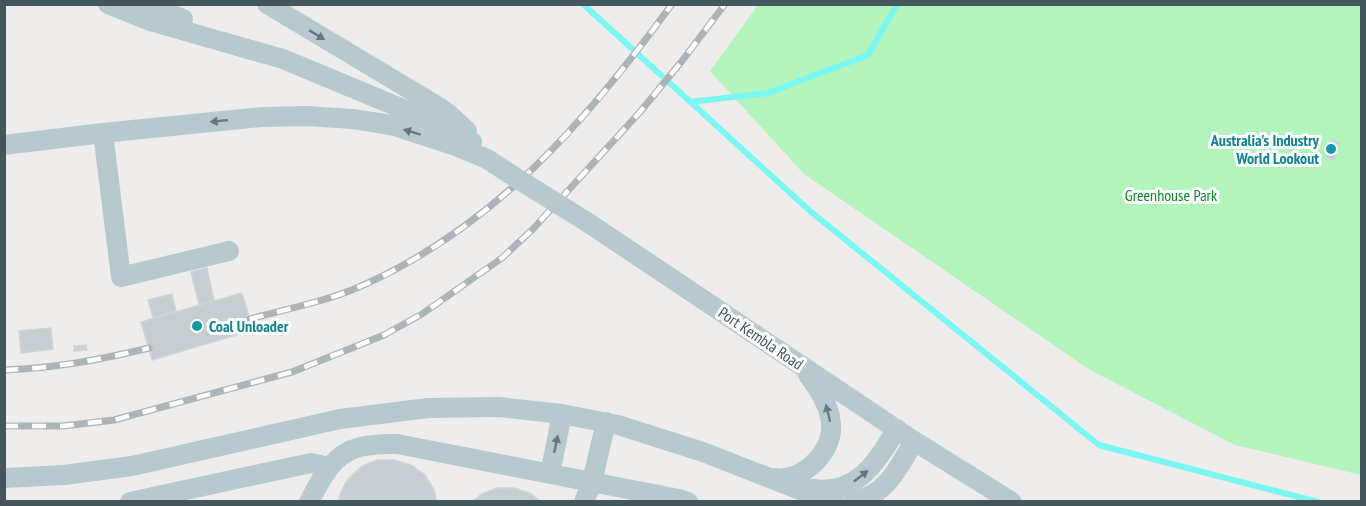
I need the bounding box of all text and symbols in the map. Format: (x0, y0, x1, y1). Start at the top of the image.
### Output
one-way arrow (309, 29, 325, 40)
one-way arrow (210, 116, 229, 126)
one-way arrow (403, 127, 421, 136)
place label: Australia's Industry World Lookout (1210, 130, 1320, 168)
marker: Australia's Industry World Lookout (1324, 142, 1338, 156)
park label: Greenhouse Park (1125, 185, 1218, 205)
street label: Port Kembla Road (715, 302, 807, 374)
place label: Coal Unloader (209, 316, 289, 336)
marker: Coal Unloader (190, 319, 204, 333)
one-way arrow (823, 404, 833, 422)
one-way arrow (552, 434, 561, 453)
one-way arrow (853, 469, 869, 482)

